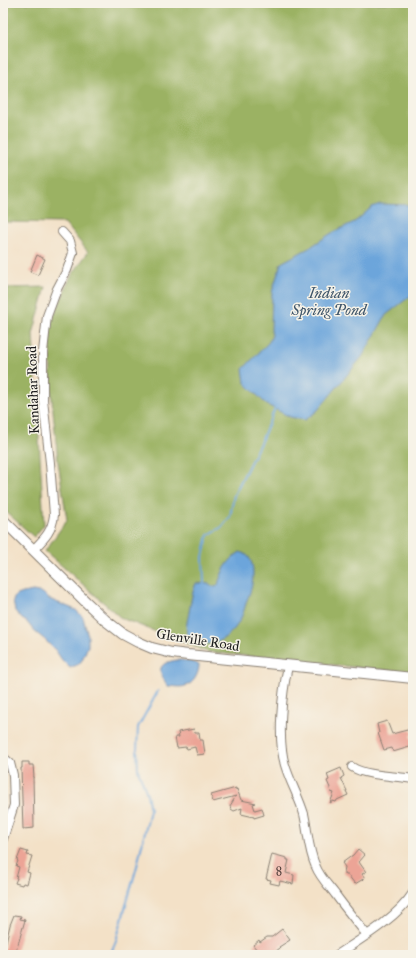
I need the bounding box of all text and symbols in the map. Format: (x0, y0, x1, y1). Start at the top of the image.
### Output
water label: Indian Spring Pond (290, 284, 368, 320)
street label: Kandahar Road (23, 346, 43, 434)
street label: Glenville Road (155, 625, 241, 655)
house number: 8 (276, 864, 282, 878)

